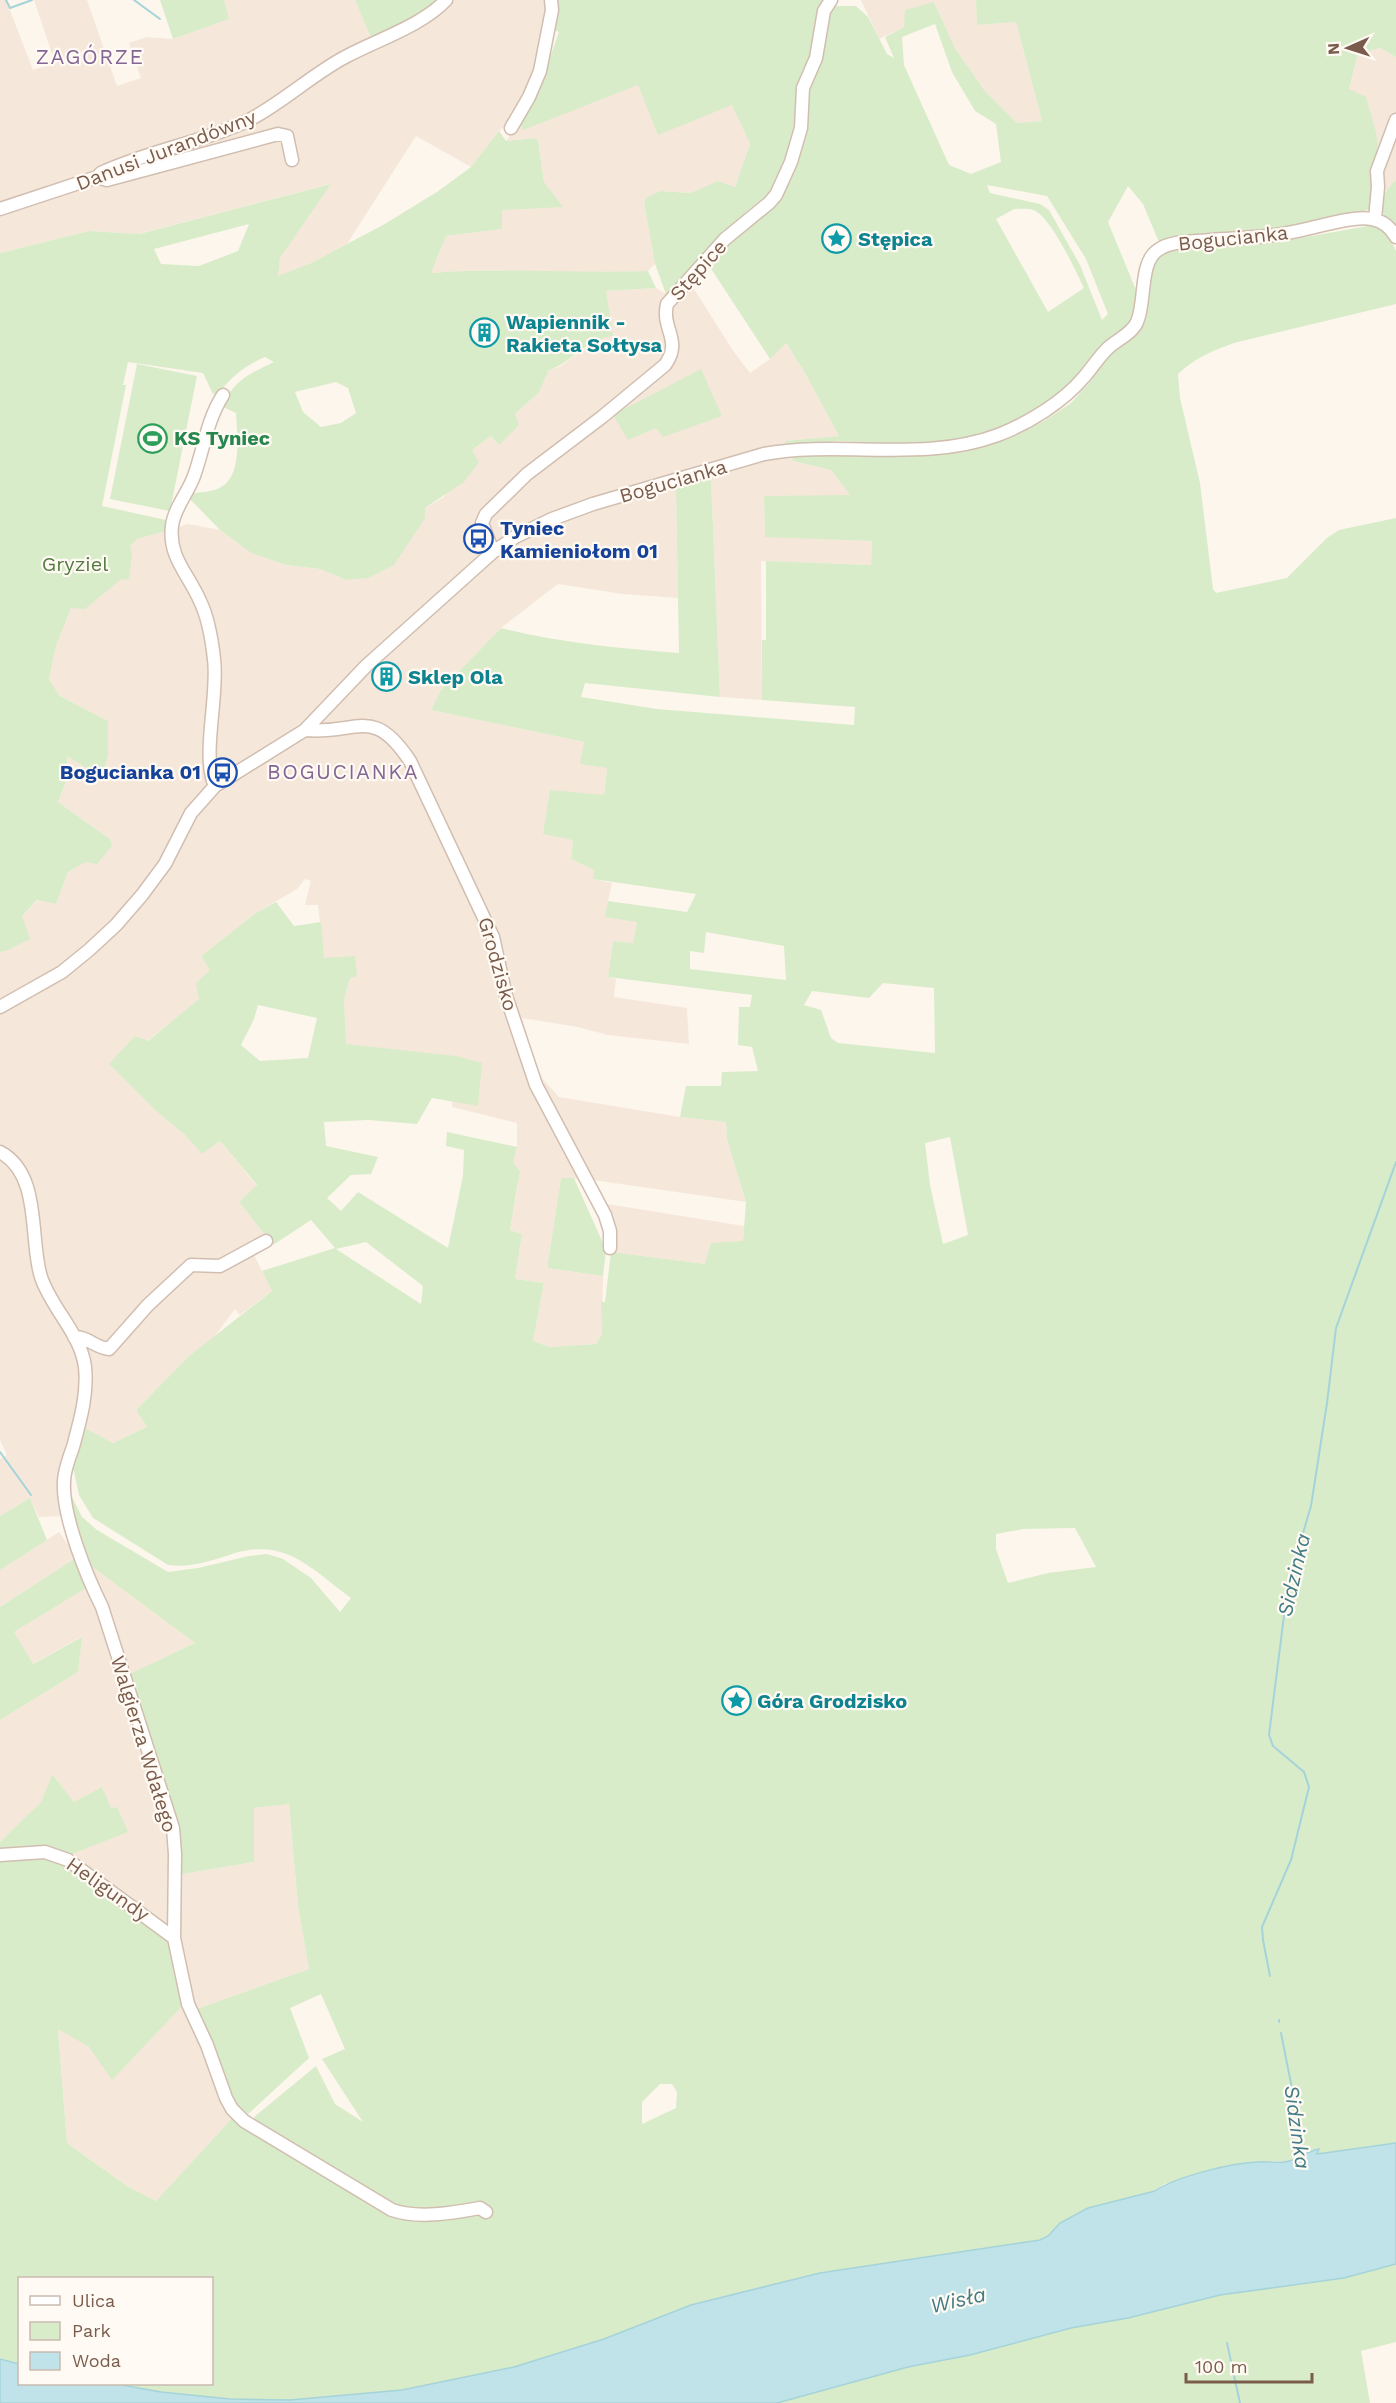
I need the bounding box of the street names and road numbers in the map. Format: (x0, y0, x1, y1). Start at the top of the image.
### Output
street label: Danusi Jurandówny (72, 104, 260, 195)
street label: Bogucianka (1177, 220, 1289, 256)
street label: Stępice (665, 235, 731, 305)
street label: Bogucianka (616, 454, 730, 508)
street label: Grodzisko (473, 914, 523, 1014)
street label: Walgierza Wdałego (106, 1653, 182, 1835)
street label: Heligundy (62, 1852, 155, 1927)

